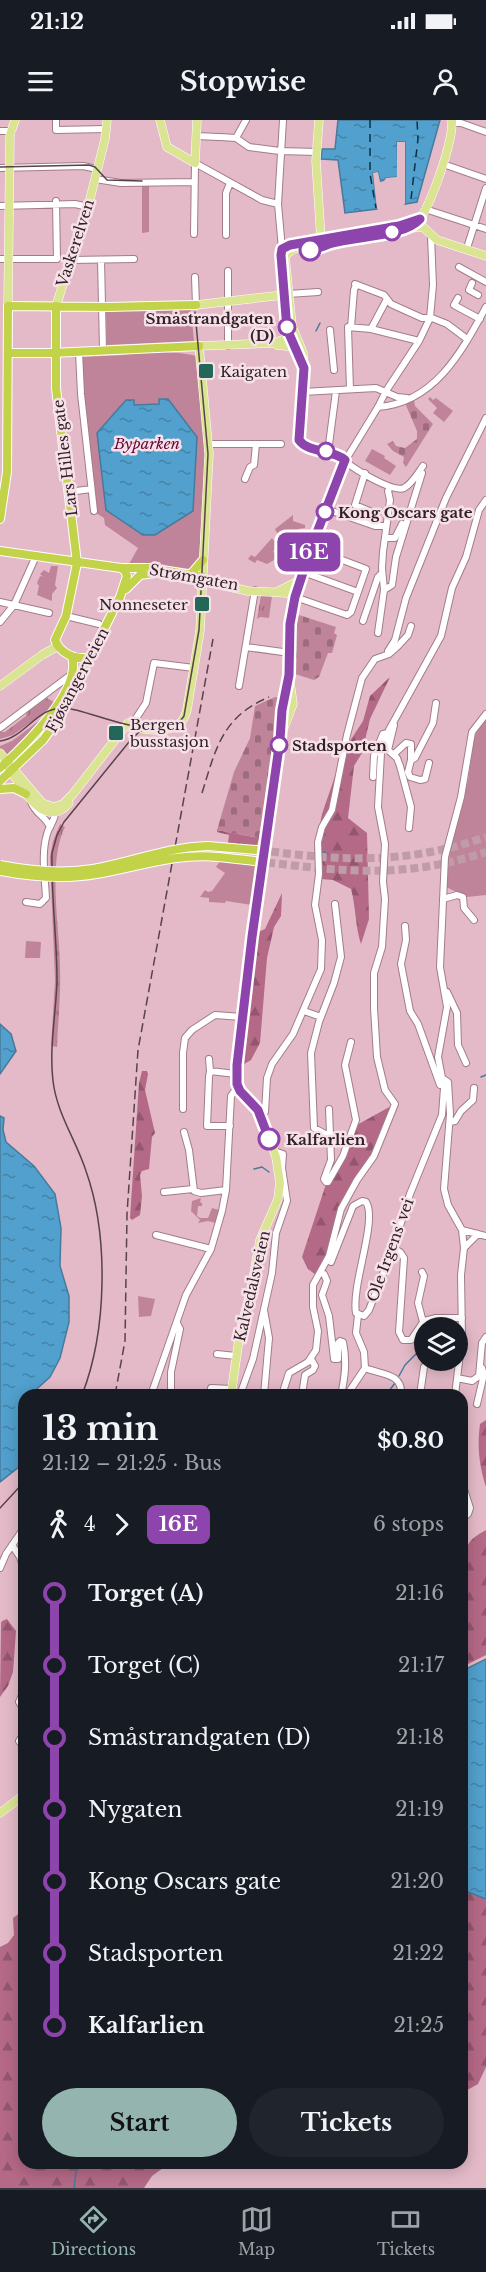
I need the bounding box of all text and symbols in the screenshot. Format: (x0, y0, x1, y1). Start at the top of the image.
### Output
text: 21:12 (30, 8, 84, 35)
icon: menu (24, 65, 57, 98)
text: Stopwise (180, 65, 306, 98)
icon: person (429, 65, 462, 98)
street label: Vaskerelven (52, 197, 98, 290)
unlabelled marker (383, 223, 401, 241)
unlabelled marker (299, 239, 321, 261)
place label: Småstrandgaten (D) (146, 309, 274, 345)
marker: Småstrandgaten (D) (278, 318, 296, 336)
marker: Kaigaten (197, 362, 215, 380)
place label: Kaigaten (220, 362, 287, 381)
street label: Lars Hilles gate (48, 399, 82, 517)
park label: Byparken (113, 434, 180, 453)
unlabelled marker (317, 442, 335, 460)
marker: Kong Oscars gate (316, 503, 334, 521)
place label: Kong Oscars gate (338, 503, 473, 522)
line badge: 16E (274, 532, 344, 572)
text: 16E (289, 539, 329, 565)
street label: Strømgaten (148, 560, 240, 594)
place label: Nonneseter (99, 595, 189, 614)
marker: Nonneseter (193, 595, 211, 613)
street label: Fjøsangerveien (41, 624, 113, 736)
place label: Bergen busstasjon (129, 715, 209, 751)
marker: Bergen busstasjon (107, 724, 125, 742)
marker: Stadsporten (270, 736, 288, 754)
place label: Stadsporten (292, 736, 387, 755)
marker: Kalfarlien (258, 1128, 280, 1150)
place label: Kalfarlien (286, 1130, 366, 1149)
street label: Ole Irgens' vei (362, 1196, 418, 1304)
street label: Kalvedalsveien (230, 1228, 274, 1344)
map controls (414, 1317, 468, 1371)
button: layers (414, 1317, 468, 1371)
text: 13 min (42, 1408, 159, 1449)
text: $0.80 (377, 1427, 444, 1454)
text: 21:12 – 21:25 · Bus (42, 1451, 222, 1475)
icon: walk (42, 1508, 75, 1541)
icon: forward (105, 1508, 138, 1541)
text: 16E (159, 1511, 198, 1537)
text: 4 (84, 1512, 96, 1536)
text: 6 stops (373, 1512, 444, 1536)
text: Torget (A) (88, 1580, 203, 1607)
text: 21:16 (395, 1581, 444, 1605)
text: Torget (C) (88, 1652, 200, 1679)
text: 21:17 (398, 1653, 444, 1677)
text: Småstrandgaten (D) (88, 1724, 310, 1751)
text: 21:18 (396, 1725, 444, 1749)
text: Nygaten (88, 1796, 182, 1823)
text: 21:19 (395, 1797, 444, 1821)
text: Kong Oscars gate (88, 1868, 281, 1895)
text: 21:20 (390, 1869, 444, 1893)
text: Stadsporten (88, 1940, 223, 1967)
text: 21:22 (392, 1941, 444, 1965)
text: Kalfarlien (88, 2012, 204, 2039)
text: 21:25 (393, 2013, 444, 2037)
button: Start (42, 2088, 237, 2157)
button: Tickets (249, 2088, 444, 2157)
tab: Directions (51, 2203, 136, 2259)
tab: Map (238, 2203, 275, 2259)
tab: Tickets (377, 2203, 435, 2259)

